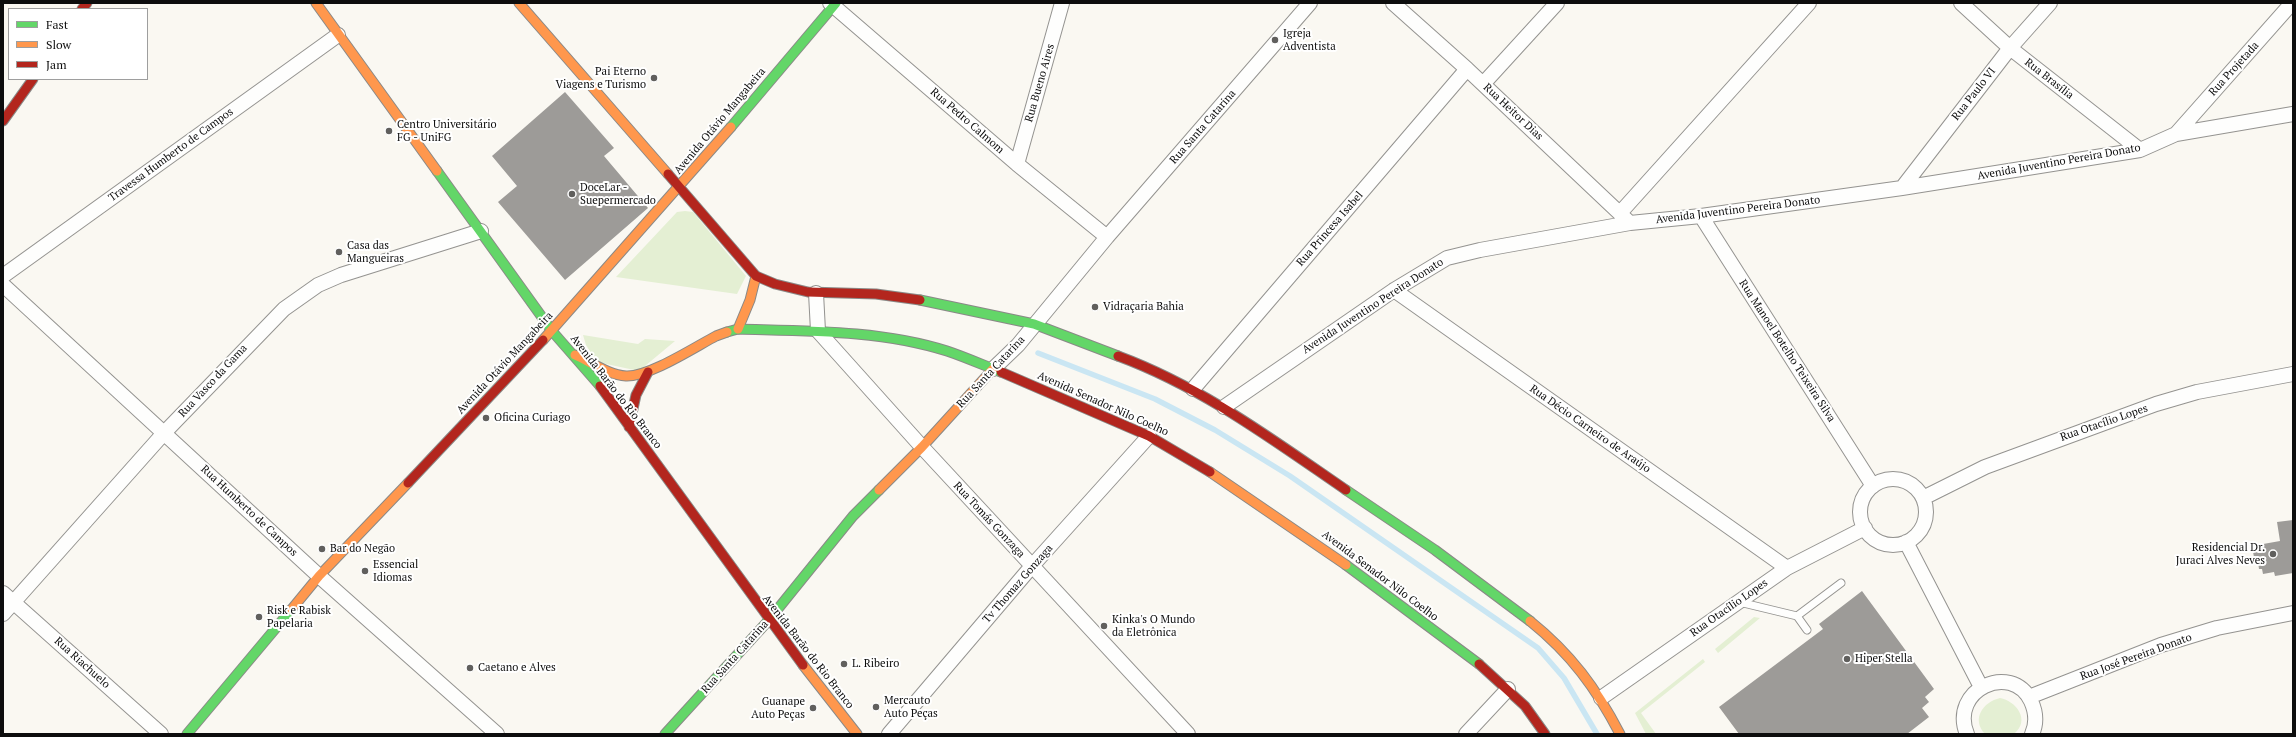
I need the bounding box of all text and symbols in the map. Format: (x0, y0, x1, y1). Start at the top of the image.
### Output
legend (8, 8, 148, 80)
text: Fast (46, 17, 68, 32)
place label: Igreja Adventista (1283, 27, 1336, 53)
marker: Igreja Adventista (1270, 35, 1280, 45)
text: Slow (46, 37, 71, 52)
street label: Rua Projetada (2206, 39, 2262, 99)
street label: Rua Bueno Aires (1023, 42, 1057, 124)
street label: Rua Brasília (2022, 56, 2076, 102)
text: Jam (46, 57, 67, 72)
place label: Pai Eterno Viagens e Turismo (555, 65, 646, 91)
street label: Avenida Otávio Mangabeira (672, 65, 768, 177)
street label: Rua Paulo VI (1949, 65, 1999, 123)
marker: Pai Eterno Viagens e Turismo (649, 73, 659, 83)
street label: Rua Heitor Dias (1480, 81, 1546, 143)
street label: Rua Pedro Calmom (927, 85, 1007, 157)
street label: Rua Santa Catarina (1167, 87, 1239, 167)
street label: Travessa Humberto de Campos (106, 105, 236, 205)
place label: Centro Universitário FG - UniFG (397, 118, 497, 144)
marker: Centro Universitário FG - UniFG (384, 126, 394, 136)
street label: Avenida Juventino Pereira Donato (1976, 141, 2142, 183)
place label: DoceLar - Suepermercado (580, 181, 656, 207)
marker: DoceLar - Suepermercado (567, 189, 577, 199)
street label: Rua Princesa Isabel (1294, 189, 1366, 269)
street label: Avenida Juventino Pereira Donato (1655, 193, 1821, 227)
place label: Casa das Mangueiras (347, 239, 404, 265)
marker: Casa das Mangueiras (334, 247, 344, 257)
street label: Avenida Juventino Pereira Donato (1300, 255, 1446, 357)
street label: Rua Manoel Botelho Teixeira Silva (1736, 277, 1838, 425)
place label: Vidraçaria Bahia (1103, 300, 1184, 314)
marker: Vidraçaria Bahia (1090, 302, 1100, 312)
street label: Avenida Otávio Mangabeira (454, 309, 556, 417)
street label: Avenida Barão do Rio Branco (567, 333, 665, 451)
street label: Rua Santa Catarina (954, 333, 1028, 411)
street label: Rua Vasco da Gama (176, 342, 250, 420)
street label: Avenida Senador Nilo Coelho (1035, 369, 1171, 439)
street label: Rua Décio Carneiro de Araújo (1527, 382, 1653, 476)
street label: Rua Otacílio Lopes (2058, 402, 2150, 444)
place label: Oficina Curiago (494, 411, 570, 425)
marker: Oficina Curiago (481, 413, 491, 423)
street label: Rua Humberto de Campos (198, 463, 300, 559)
street label: Rua Tomás Gonzaga (951, 479, 1027, 561)
street label: Avenida Senador Nilo Coelho (1319, 528, 1441, 624)
place label: Residencial Dr. Juraci Alves Neves (2176, 541, 2265, 567)
place label: Bar do Negão (330, 542, 395, 556)
street label: Tv Thomaz Gonzaga (980, 542, 1056, 626)
marker: Bar do Negão (317, 544, 327, 554)
marker: Residencial Dr. Juraci Alves Neves (2268, 549, 2278, 559)
place label: Essencial Idiomas (373, 558, 418, 584)
marker: Essencial Idiomas (360, 566, 370, 576)
street label: Rua Otacílio Lopes (1688, 576, 1770, 640)
street label: Avenida Barão do Rio Branco (759, 593, 857, 711)
place label: Risk e Rabisk Papelaria (267, 604, 331, 630)
marker: Risk e Rabisk Papelaria (254, 612, 264, 622)
place label: Kinka's O Mundo da Eletrônica (1112, 613, 1195, 639)
street label: Rua Santa Catarina (699, 618, 771, 696)
marker: Kinka's O Mundo da Eletrônica (1099, 621, 1109, 631)
street label: Rua José Pereira Donato (2078, 631, 2194, 683)
street label: Rua Riachuelo (51, 635, 113, 691)
place label: Hiper Stella (1855, 652, 1913, 666)
marker: Hiper Stella (1842, 654, 1852, 664)
place label: L. Ribeiro (852, 657, 899, 671)
marker: L. Ribeiro (839, 659, 849, 669)
place label: Caetano e Alves (478, 661, 556, 675)
marker: Caetano e Alves (465, 663, 475, 673)
place label: Mercauto Auto Peças (884, 694, 938, 720)
place label: Guanape Auto Peças (751, 695, 805, 721)
marker: Mercauto Auto Peças (871, 702, 881, 712)
marker: Guanape Auto Peças (808, 703, 818, 713)

